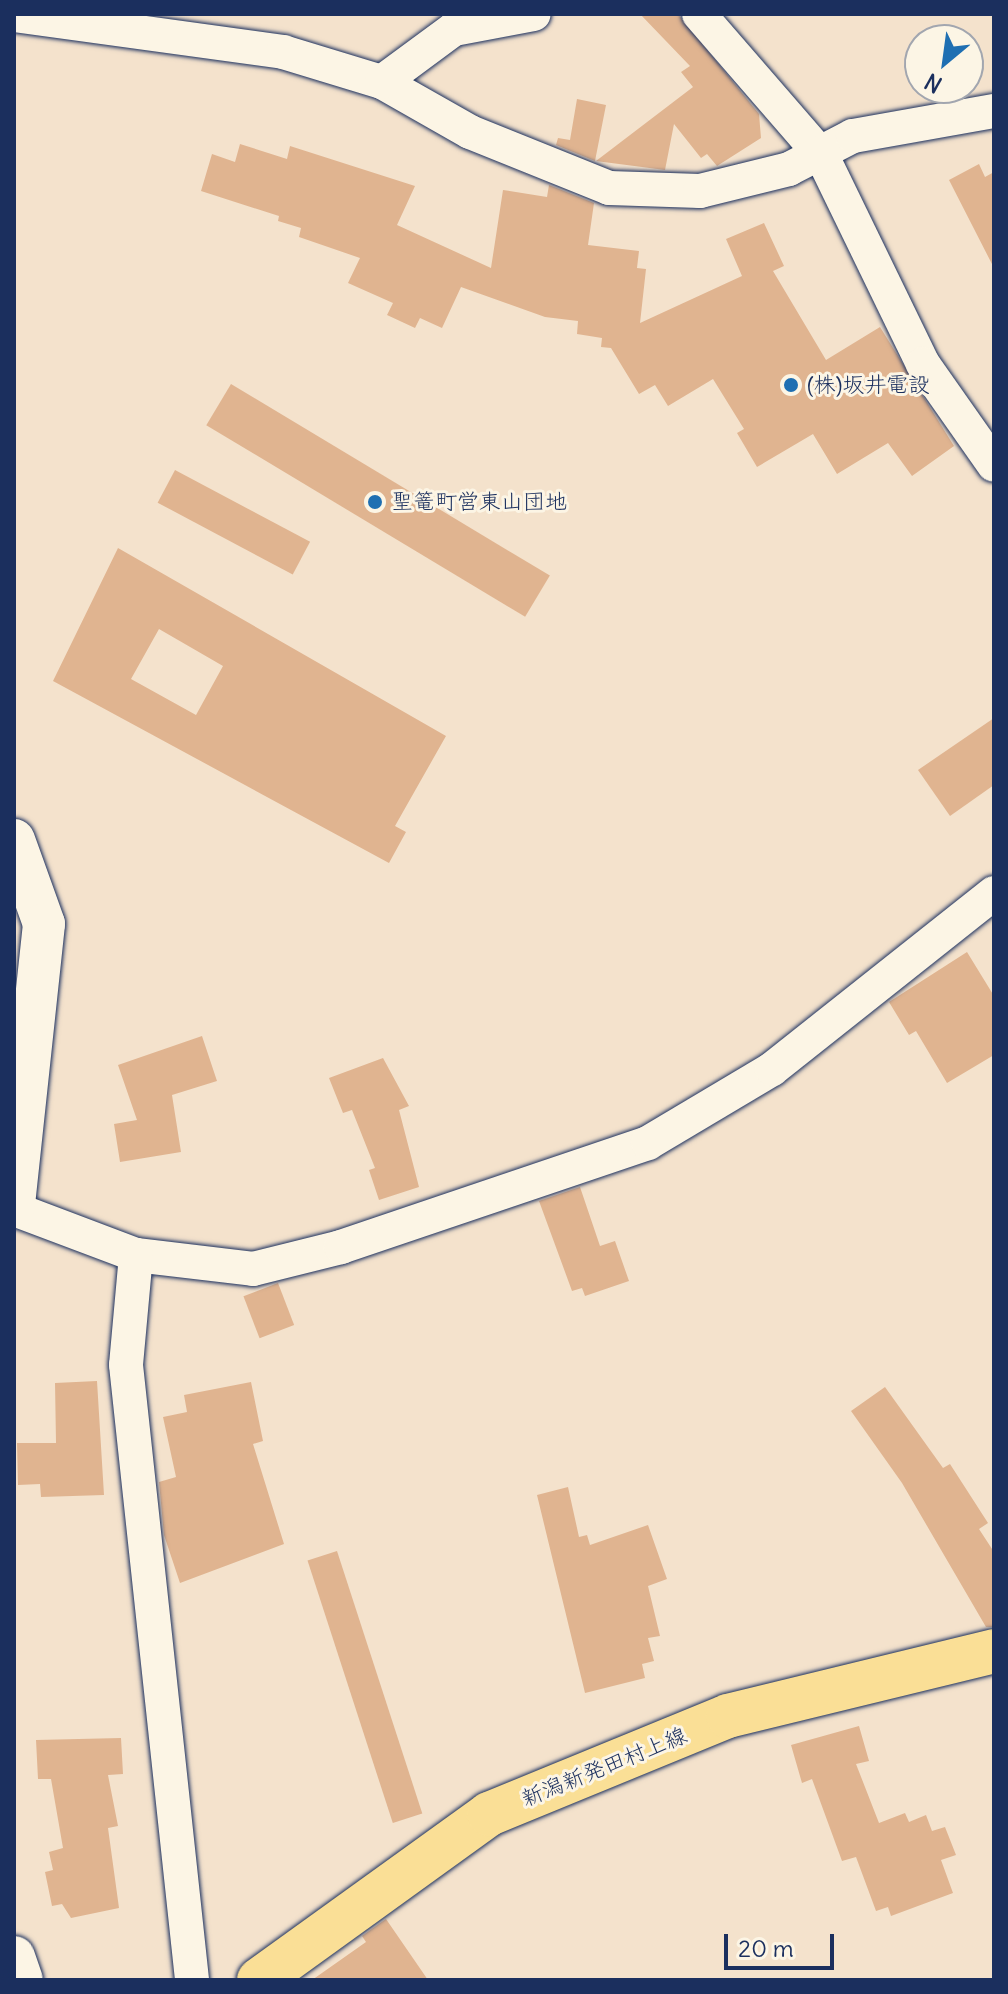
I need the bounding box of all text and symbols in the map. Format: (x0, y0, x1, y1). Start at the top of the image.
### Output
north arrow (904, 24, 984, 104)
text: N (920, 67, 947, 99)
place label: (株)坂井電設 (807, 372, 930, 398)
marker: (株)坂井電設 (782, 376, 800, 394)
place label: 聖篭町営東山団地 (391, 489, 567, 515)
marker: 聖篭町営東山団地 (366, 493, 384, 511)
street label: 新潟新発田村上線 (517, 1722, 691, 1812)
scale bar (728, 1918, 838, 1968)
text: 20 m (738, 1933, 794, 1963)

